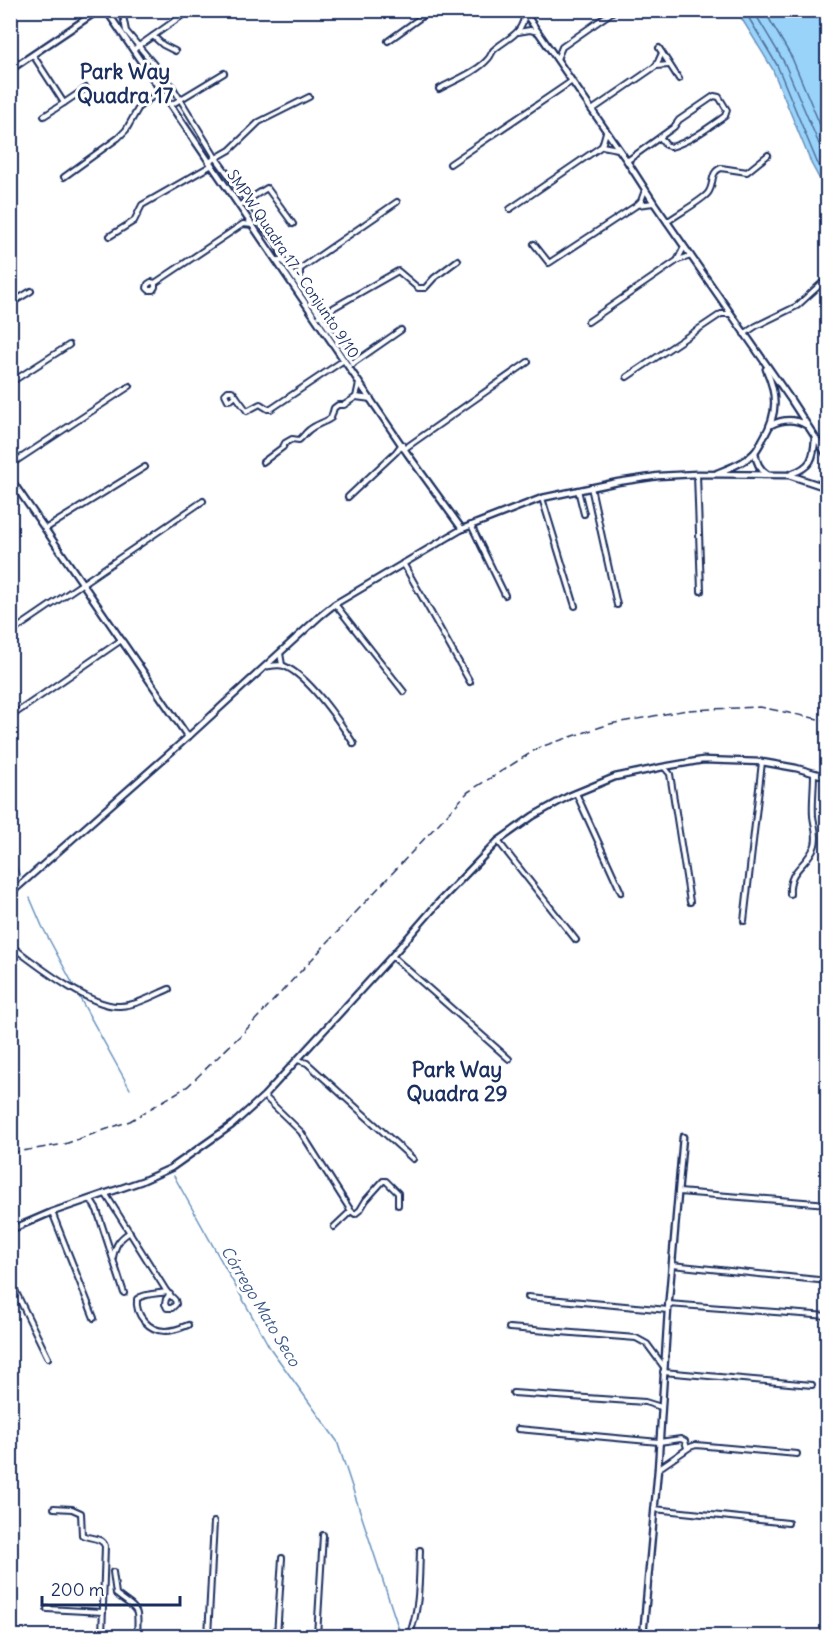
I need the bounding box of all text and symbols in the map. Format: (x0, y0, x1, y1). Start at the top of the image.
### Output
district label: Park Way Quadra 17 (77, 58, 174, 109)
street label: SMPW Quadra 17 - Conjunto 9/10 (223, 166, 364, 362)
district label: Park Way Quadra 29 (406, 1056, 508, 1107)
water label: Córrego Mato Seco (217, 1242, 305, 1371)
scale bar (42, 1569, 180, 1607)
text: 200 m (51, 1578, 105, 1601)

